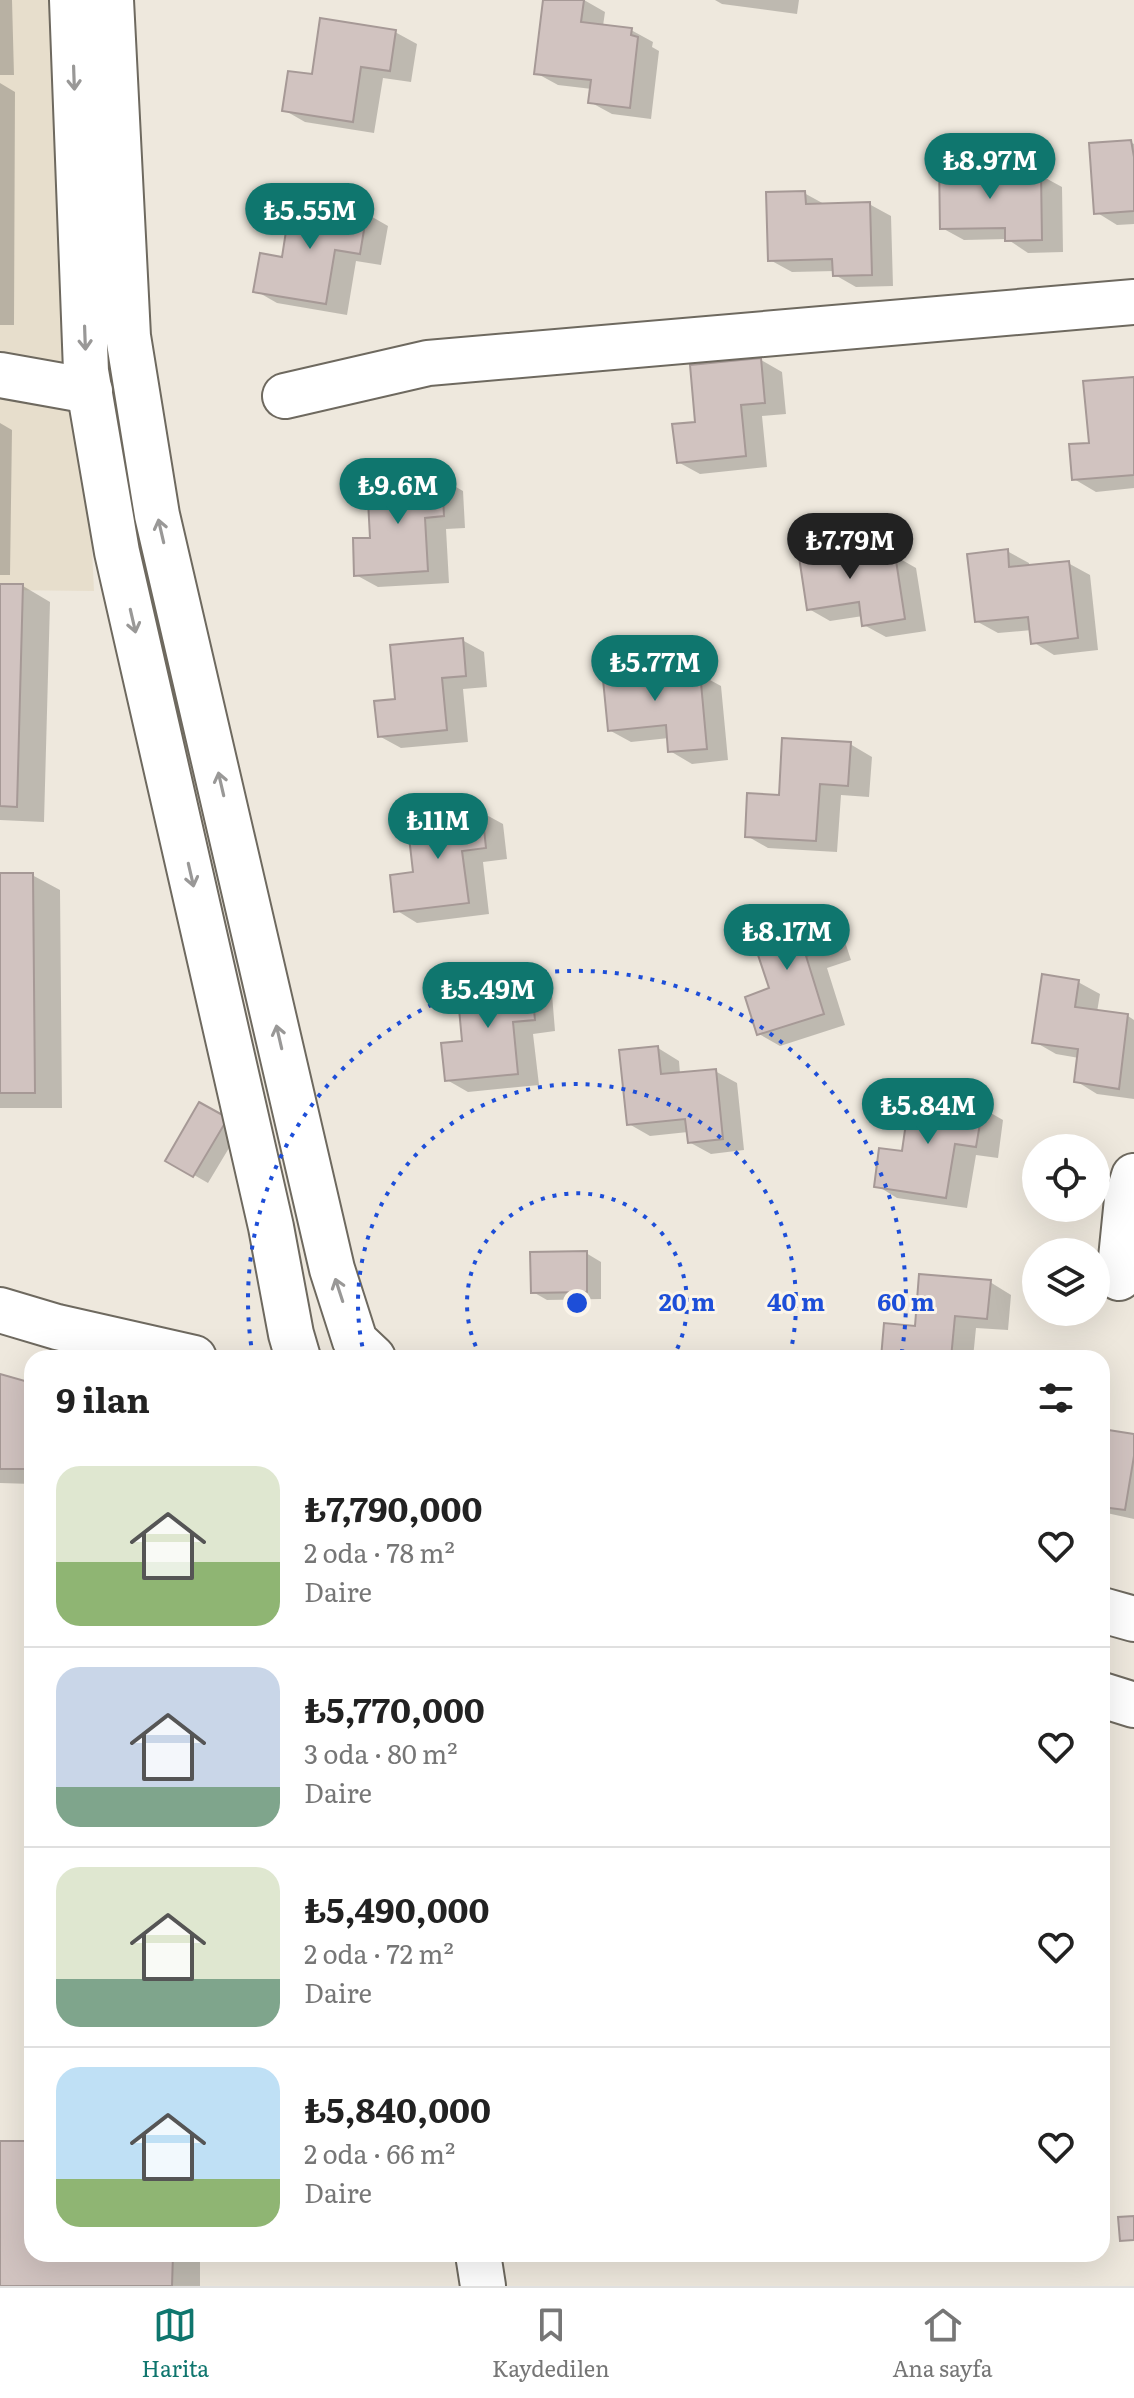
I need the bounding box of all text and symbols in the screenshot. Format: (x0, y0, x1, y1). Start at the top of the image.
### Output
one-way arrow (67, 64, 82, 91)
pin: ₺8.97M (925, 133, 1055, 201)
text: ₺8.97M (942, 139, 1038, 178)
pin: ₺5.55M (245, 183, 375, 251)
text: ₺5.55M (263, 189, 357, 228)
one-way arrow (77, 324, 92, 351)
pin: ₺9.6M (342, 458, 454, 526)
text: ₺9.6M (358, 464, 438, 503)
pin: ₺7.79M (785, 513, 915, 581)
one-way arrow (153, 519, 168, 544)
text: ₺7.79M (805, 519, 895, 558)
one-way arrow (126, 608, 141, 634)
pin: ₺5.77M (590, 635, 720, 703)
text: ₺5.77M (609, 641, 701, 680)
one-way arrow (212, 772, 227, 797)
pin: ₺11M (391, 793, 485, 861)
text: ₺11M (406, 799, 470, 838)
one-way arrow (184, 861, 199, 887)
pin: ₺8.17M (722, 904, 852, 972)
text: ₺8.17M (742, 910, 832, 949)
pin: ₺5.49M (423, 962, 553, 1030)
text: ₺5.49M (440, 968, 536, 1007)
one-way arrow (271, 1025, 286, 1051)
pin: ₺5.84M (863, 1078, 993, 1146)
text: ₺5.84M (880, 1084, 976, 1123)
map controls (1022, 1134, 1110, 1326)
button: locate (1022, 1134, 1110, 1222)
button: layers (1022, 1238, 1110, 1326)
one-way arrow (330, 1278, 345, 1303)
text: 20 m (659, 1283, 715, 1318)
text: 40 m (767, 1283, 825, 1318)
text: 60 m (877, 1283, 935, 1318)
centre of rings (563, 1289, 591, 1317)
text: 9 ilan (56, 1373, 150, 1423)
icon: filters (1034, 1376, 1078, 1420)
text: ₺7,790,000 (304, 1482, 482, 1532)
icon: home (120, 1498, 216, 1594)
icon: heart (1034, 1524, 1078, 1568)
text: 2 oda · 78 m² (304, 1532, 455, 1571)
text: Daire (304, 1571, 372, 1610)
text: ₺5,770,000 (304, 1683, 485, 1733)
icon: home (120, 1699, 216, 1795)
icon: heart (1034, 1725, 1078, 1769)
text: 3 oda · 80 m² (304, 1733, 458, 1772)
text: Daire (304, 1772, 372, 1811)
text: ₺5,490,000 (304, 1883, 490, 1933)
icon: home (120, 1899, 216, 1995)
icon: heart (1034, 1925, 1078, 1969)
text: 2 oda · 72 m² (304, 1933, 454, 1972)
text: Daire (304, 1972, 372, 2011)
text: ₺5,840,000 (304, 2083, 491, 2133)
icon: home (120, 2099, 216, 2195)
icon: heart (1034, 2125, 1078, 2169)
text: 2 oda · 66 m² (304, 2133, 455, 2172)
text: Daire (304, 2172, 372, 2211)
tab: Harita (141, 2303, 209, 2384)
tab: Kaydedilen (492, 2303, 610, 2384)
tab: Ana sayfa (893, 2303, 993, 2384)

